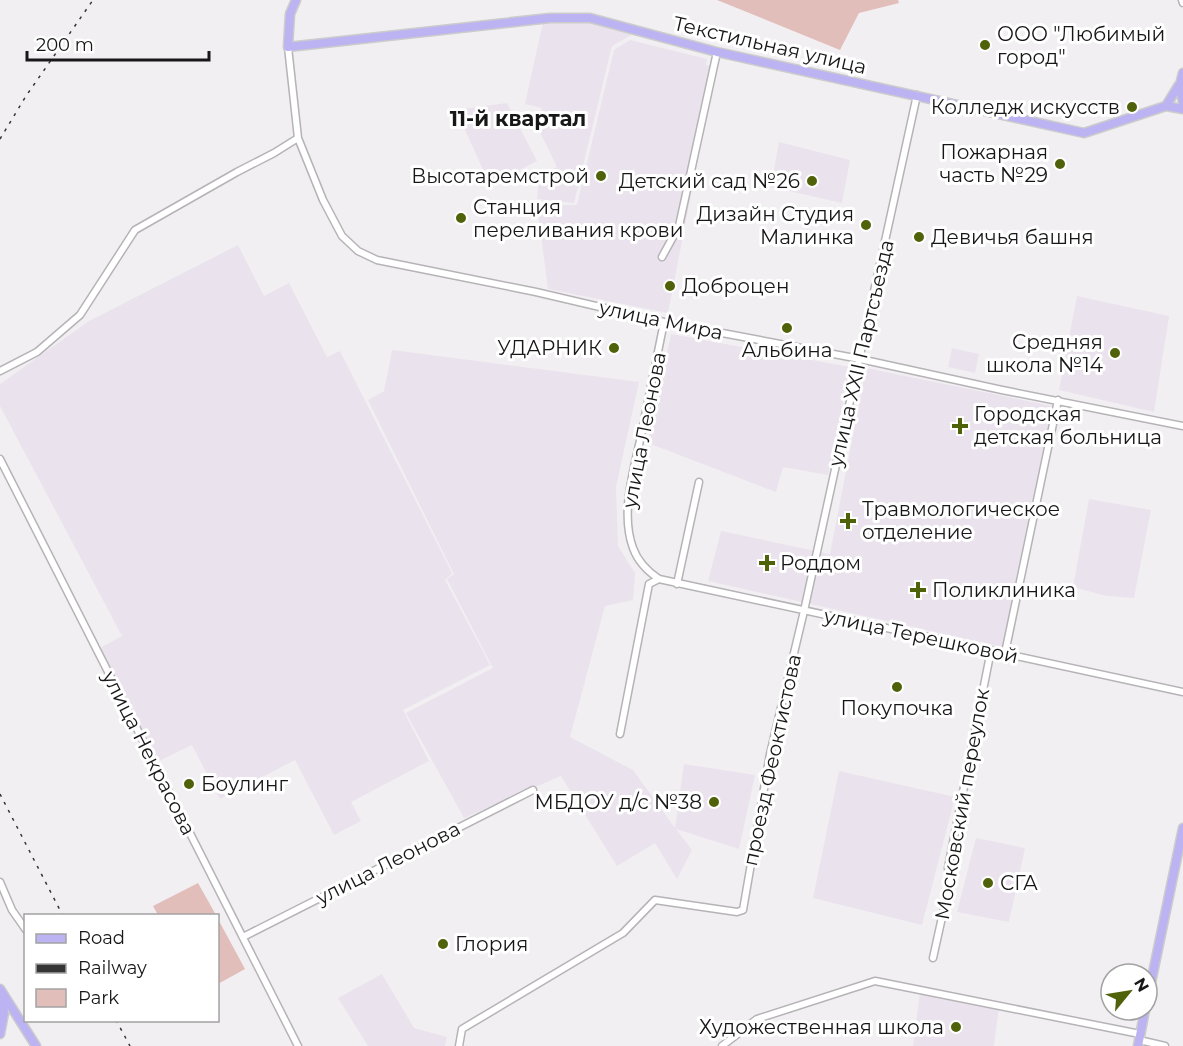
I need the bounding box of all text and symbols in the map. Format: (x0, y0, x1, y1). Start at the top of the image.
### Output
street label: Текстильная улица (671, 11, 869, 79)
place label: ООО "Любимый город" (997, 22, 1165, 69)
scale bar (27, 24, 208, 62)
text: 200 m (36, 34, 94, 56)
marker: ООО "Любимый город" (978, 38, 992, 52)
place label: Колледж искусств (931, 95, 1120, 119)
marker: Колледж искусств (1125, 100, 1139, 114)
district label: 11-й квартал (450, 106, 586, 131)
place label: Пожарная часть №29 (939, 140, 1048, 187)
marker: Пожарная часть №29 (1053, 157, 1067, 171)
place label: Высотаремстрой (411, 164, 589, 188)
marker: Высотаремстрой (594, 169, 608, 183)
place label: Детский сад №26 (619, 169, 800, 193)
marker: Детский сад №26 (805, 174, 819, 188)
place label: Станция переливания крови (473, 195, 684, 242)
place label: Дизайн Студия Малинка (696, 202, 854, 249)
marker: Станция переливания крови (454, 211, 468, 225)
marker: Дизайн Студия Малинка (859, 218, 873, 232)
place label: Девичья башня (931, 225, 1094, 249)
marker: Девичья башня (912, 230, 926, 244)
street label: улица XXII Партсъезда (823, 237, 899, 470)
place label: Доброцен (682, 274, 789, 298)
marker: Доброцен (663, 279, 677, 293)
street label: улица Мира (596, 295, 725, 345)
marker: Альбина (780, 321, 794, 335)
place label: Средняя школа №14 (986, 330, 1103, 377)
place label: УДАРНИК (497, 336, 602, 360)
place label: Альбина (742, 338, 832, 362)
marker: УДАРНИК (607, 341, 621, 355)
marker: Средняя школа №14 (1108, 346, 1122, 360)
street label: улица Леонова (617, 350, 671, 511)
place label: Городская детская больница (974, 402, 1162, 449)
marker: Городская детская больница (951, 417, 969, 435)
place label: Травмологическое отделение (862, 497, 1060, 544)
marker: Травмологическое отделение (839, 512, 857, 530)
place label: Роддом (780, 551, 861, 575)
marker: Роддом (758, 554, 776, 572)
place label: Поликлиника (932, 578, 1076, 602)
marker: Поликлиника (909, 581, 927, 599)
street label: улица Терешковой (821, 603, 1020, 668)
street label: проезд Феоктистова (738, 652, 806, 868)
street label: улица Некрасова (97, 666, 201, 839)
marker: Покупочка (890, 680, 904, 694)
street label: Московский переулок (930, 686, 994, 922)
place label: Покупочка (841, 696, 953, 720)
place label: Боулинг (201, 772, 289, 796)
marker: Боулинг (182, 777, 196, 791)
place label: МБДОУ д/с №38 (534, 790, 702, 814)
marker: МБДОУ д/с №38 (707, 795, 721, 809)
street label: улица Леонова (311, 816, 464, 910)
place label: СГА (1000, 871, 1038, 895)
marker: СГА (981, 876, 995, 890)
legend (24, 914, 219, 1022)
text: Road (78, 927, 125, 949)
place label: Глория (455, 932, 528, 956)
marker: Глория (436, 937, 450, 951)
text: Railway (78, 957, 147, 979)
north arrow (1099, 962, 1159, 1022)
text: N (1130, 974, 1153, 995)
text: Park (78, 987, 119, 1009)
place label: Художественная школа (699, 1015, 944, 1039)
marker: Художественная школа (949, 1020, 963, 1034)

